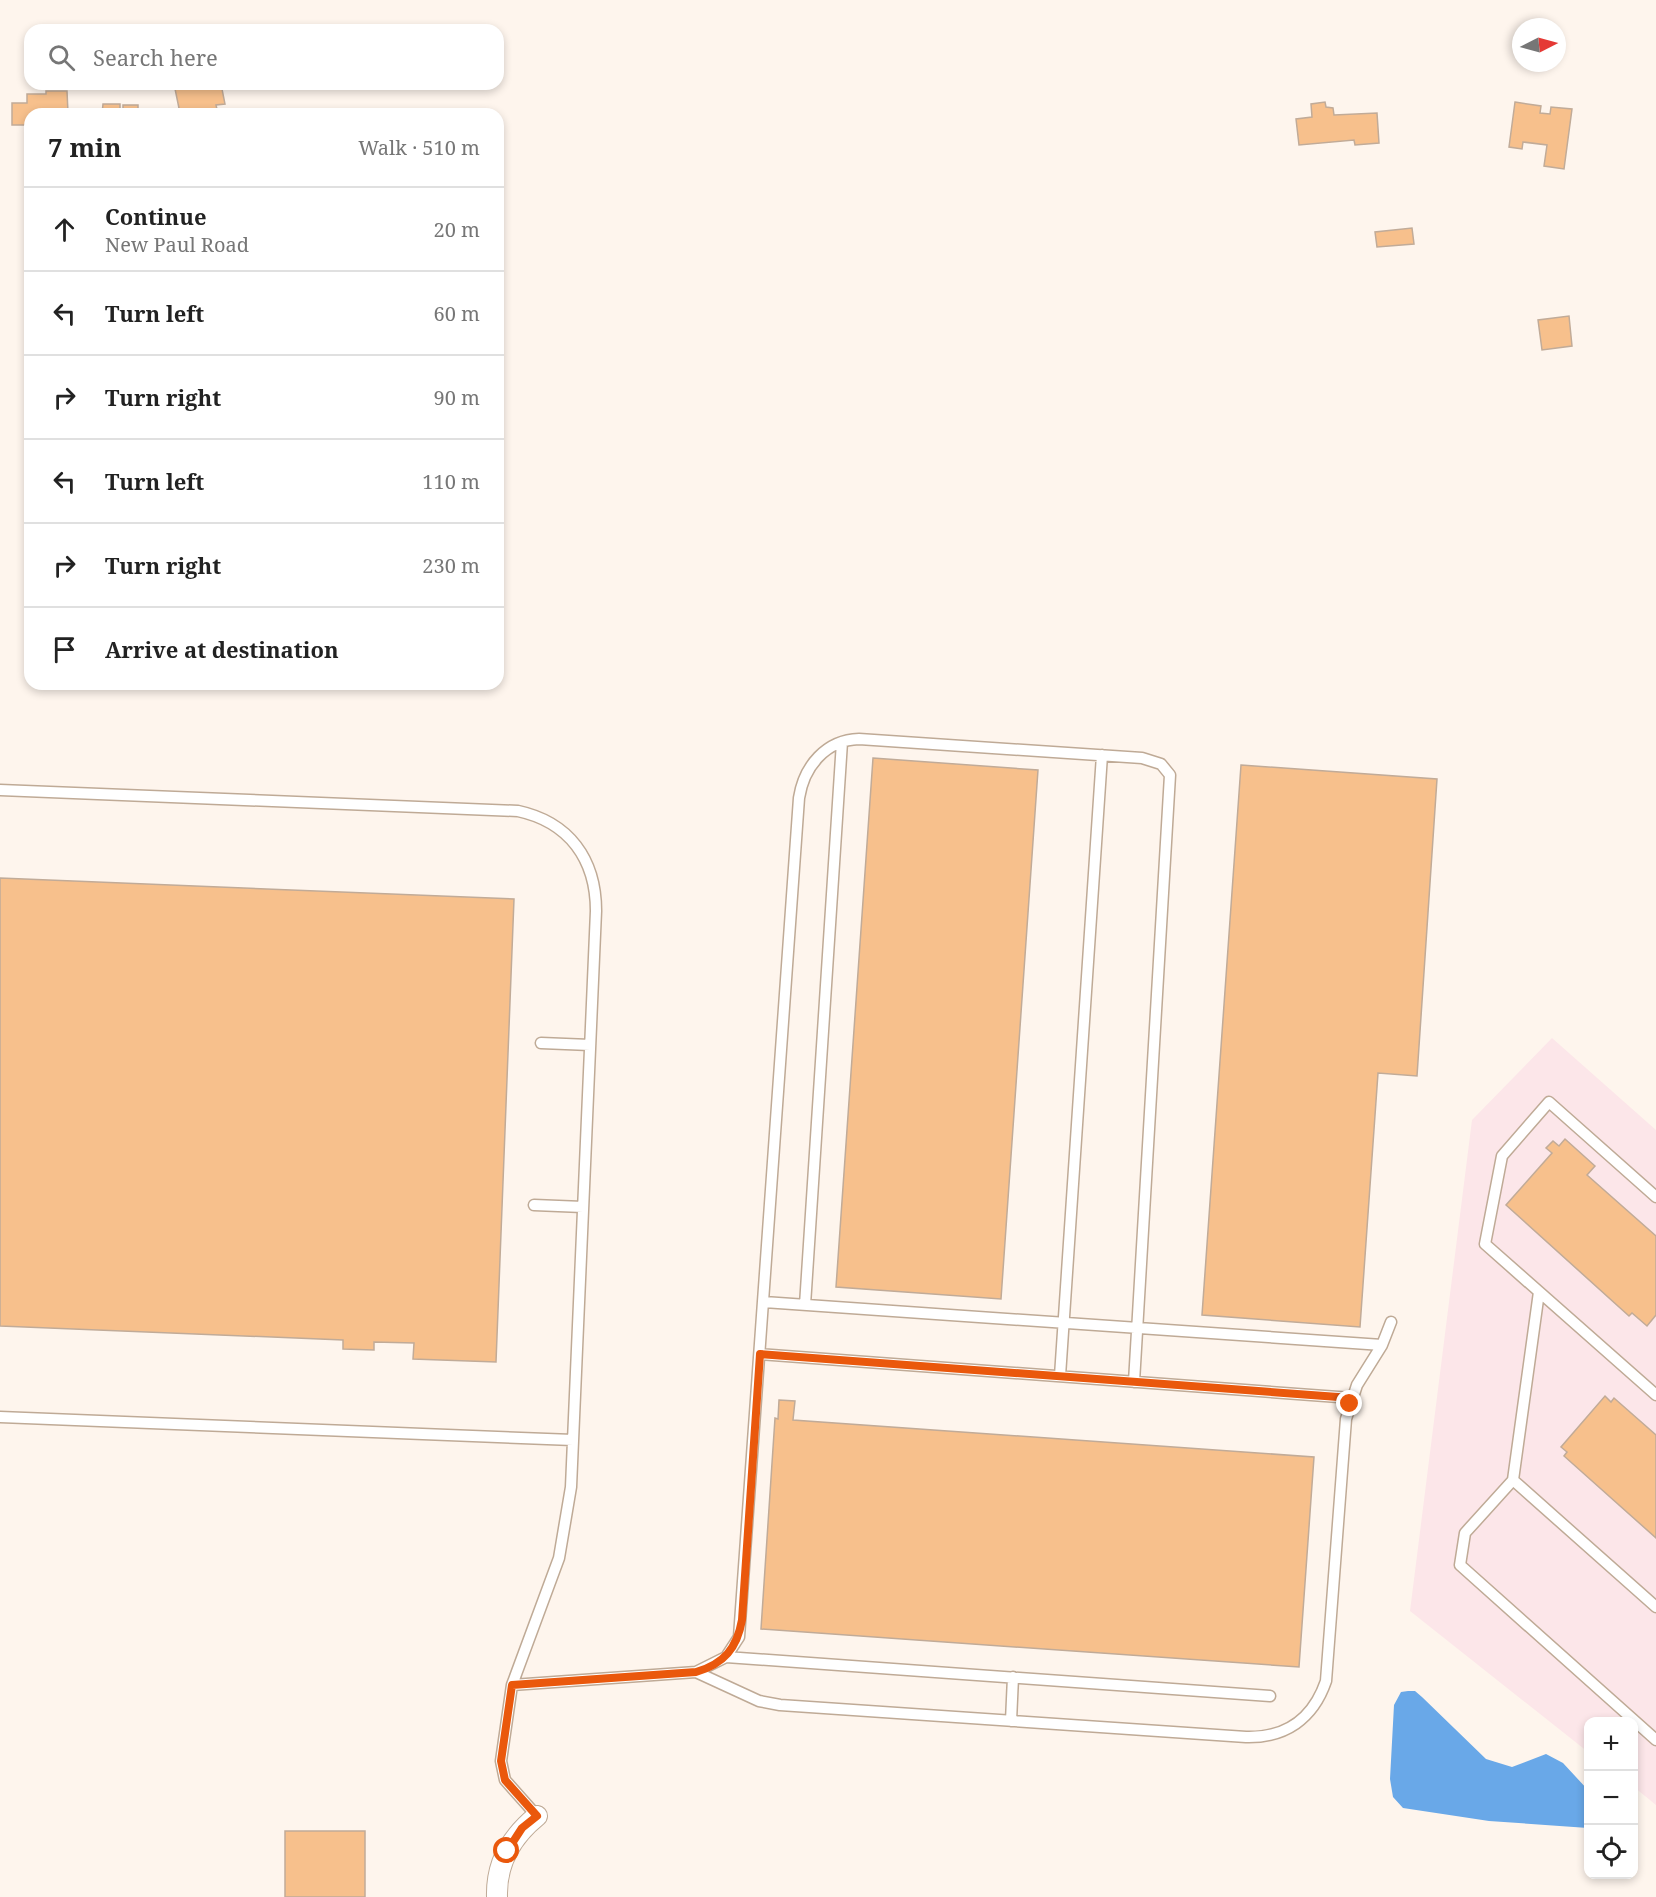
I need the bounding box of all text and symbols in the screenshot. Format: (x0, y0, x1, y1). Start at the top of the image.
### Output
north arrow (1512, 18, 1566, 72)
search box (24, 24, 504, 90)
icon: search (45, 41, 78, 74)
text: Search here (93, 42, 218, 72)
text: 7 min (48, 129, 122, 165)
text: Walk · 510 m (358, 134, 480, 161)
text: Continue (105, 201, 207, 231)
icon: ahead (48, 213, 81, 246)
text: 20 m (434, 216, 480, 243)
text: New Paul Road (105, 231, 249, 258)
icon: left (48, 297, 81, 330)
text: Turn left (105, 298, 204, 328)
text: 60 m (434, 300, 480, 327)
icon: right (48, 381, 81, 414)
text: Turn right (105, 382, 221, 412)
text: 90 m (434, 384, 480, 411)
icon: left (48, 465, 81, 498)
text: Turn left (105, 466, 204, 496)
text: 110 m (422, 468, 480, 495)
icon: right (48, 549, 81, 582)
text: Turn right (105, 550, 221, 580)
text: 230 m (422, 552, 480, 579)
icon: arrive (48, 633, 81, 666)
text: Arrive at destination (105, 634, 339, 664)
route end (1336, 1390, 1362, 1416)
map controls (1584, 1717, 1638, 1879)
button: + (1584, 1717, 1638, 1771)
button: − (1584, 1771, 1638, 1825)
button: locate (1584, 1825, 1638, 1879)
route start (493, 1837, 519, 1863)

